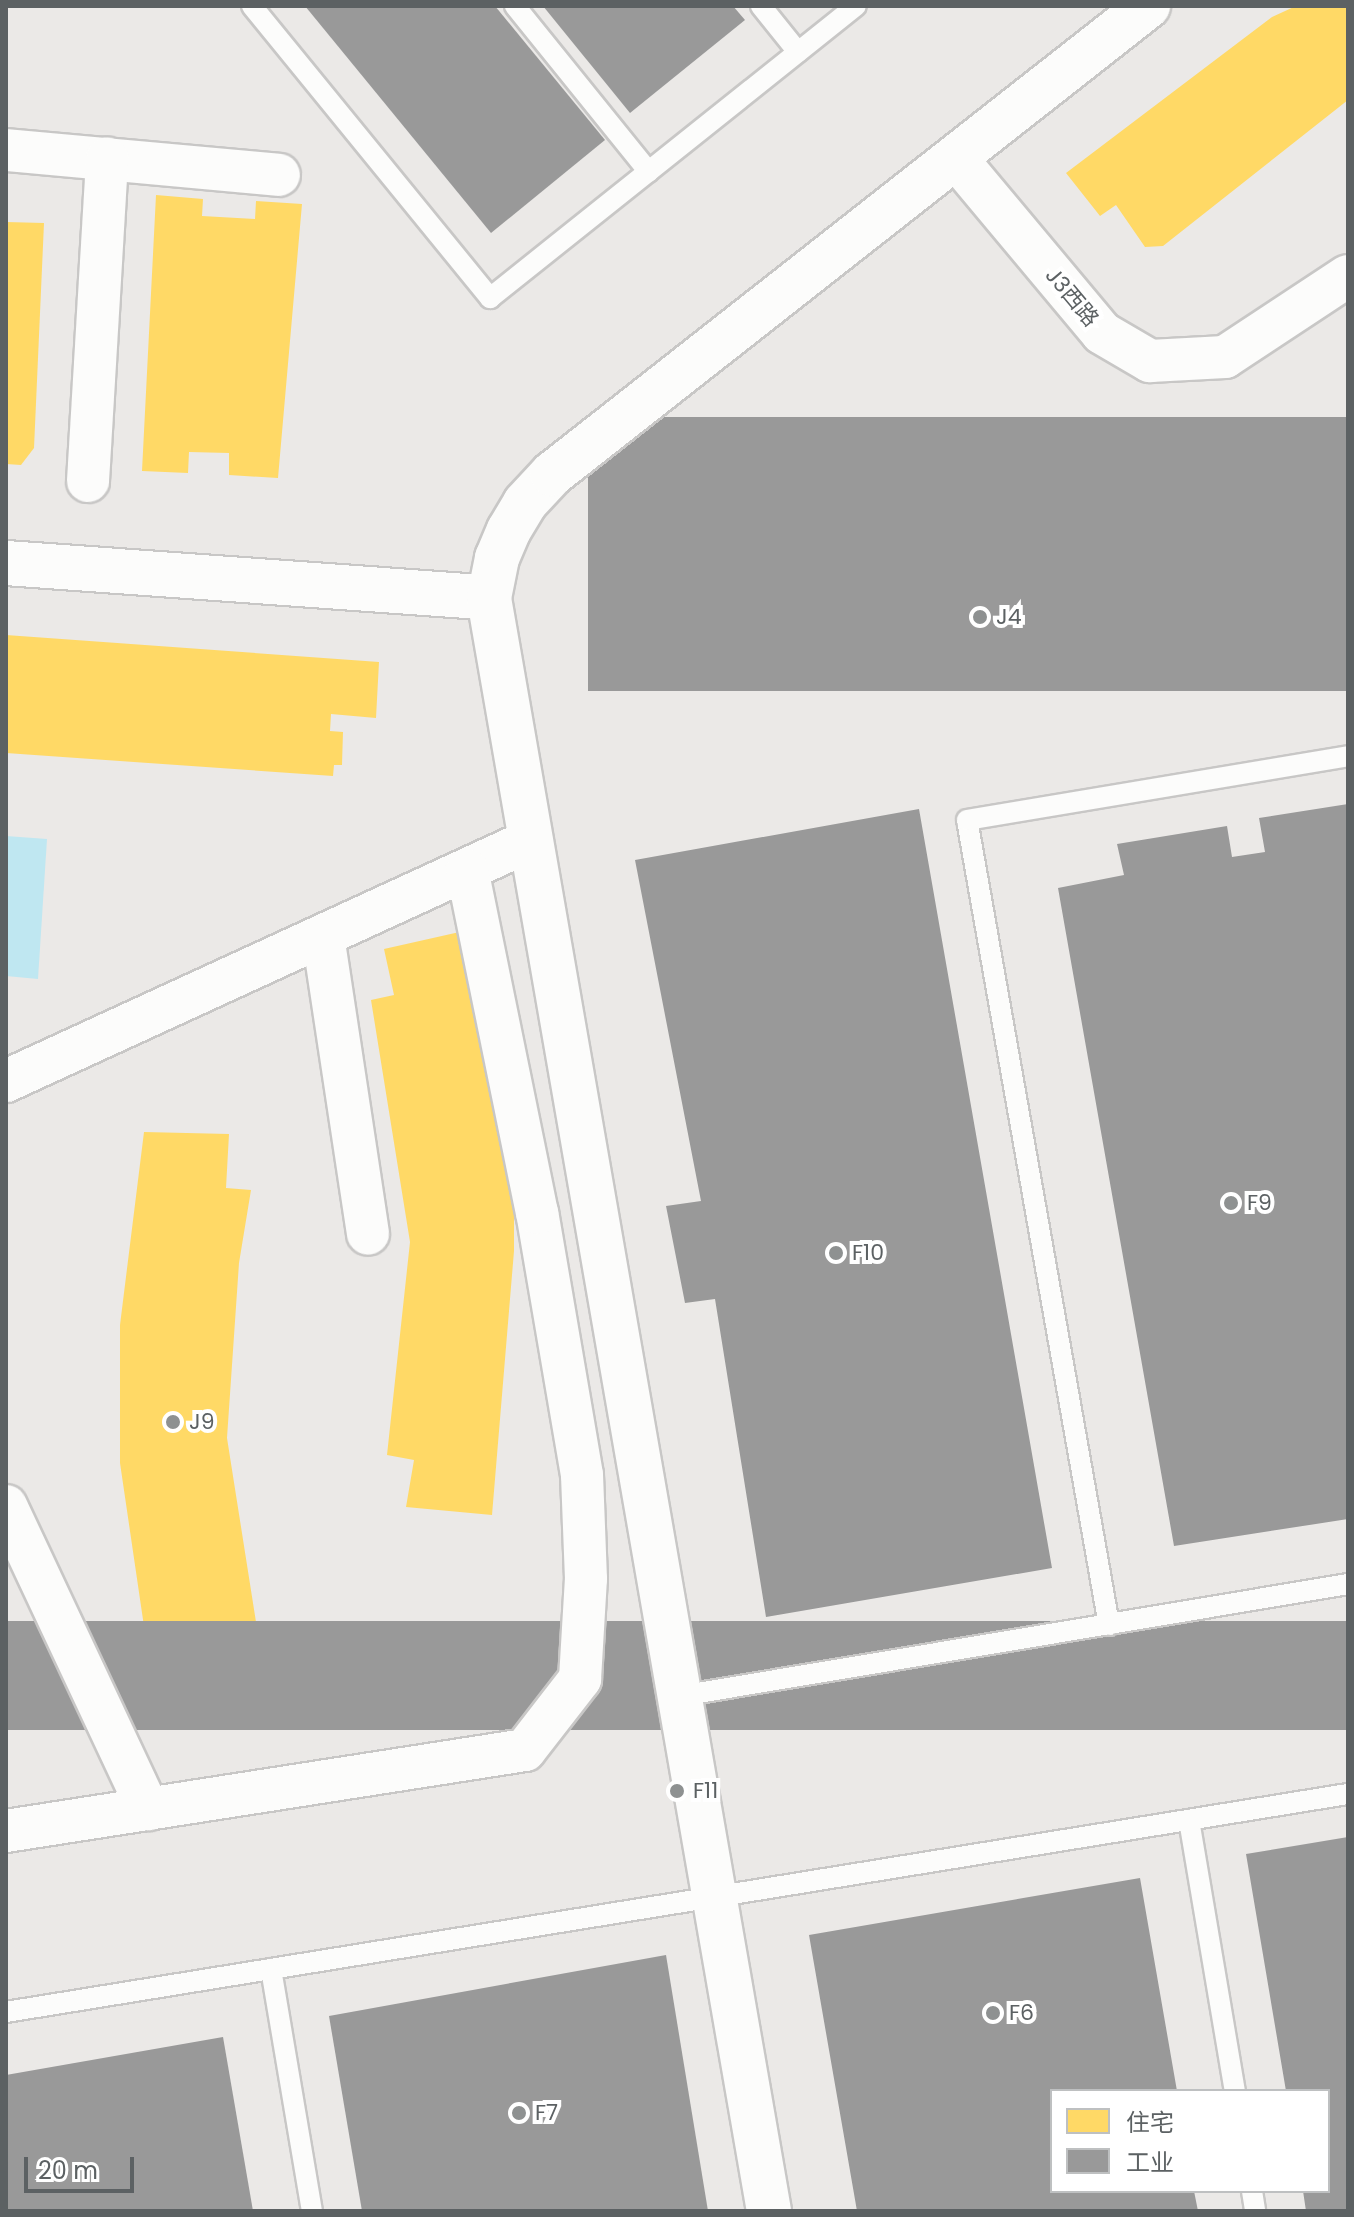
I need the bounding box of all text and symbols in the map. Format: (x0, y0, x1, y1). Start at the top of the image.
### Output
street label: J3西路 (1040, 262, 1104, 332)
place label: J4 (996, 604, 1021, 630)
marker: J4 (971, 608, 989, 626)
place label: F9 (1247, 1190, 1272, 1216)
marker: F9 (1222, 1194, 1240, 1212)
place label: F10 (852, 1240, 884, 1266)
marker: F10 (827, 1244, 845, 1262)
place label: J9 (189, 1409, 215, 1435)
marker: J9 (164, 1413, 182, 1431)
place label: F11 (693, 1778, 718, 1804)
marker: F11 (668, 1782, 686, 1800)
place label: F6 (1009, 2000, 1034, 2026)
marker: F6 (984, 2004, 1002, 2022)
legend (1050, 2089, 1330, 2193)
place label: F7 (535, 2100, 558, 2126)
marker: F7 (510, 2104, 528, 2122)
text: 住宅 (1126, 2106, 1174, 2139)
scale bar (28, 2141, 138, 2191)
text: 工业 (1126, 2146, 1174, 2179)
text: 20 m (38, 2154, 98, 2187)

